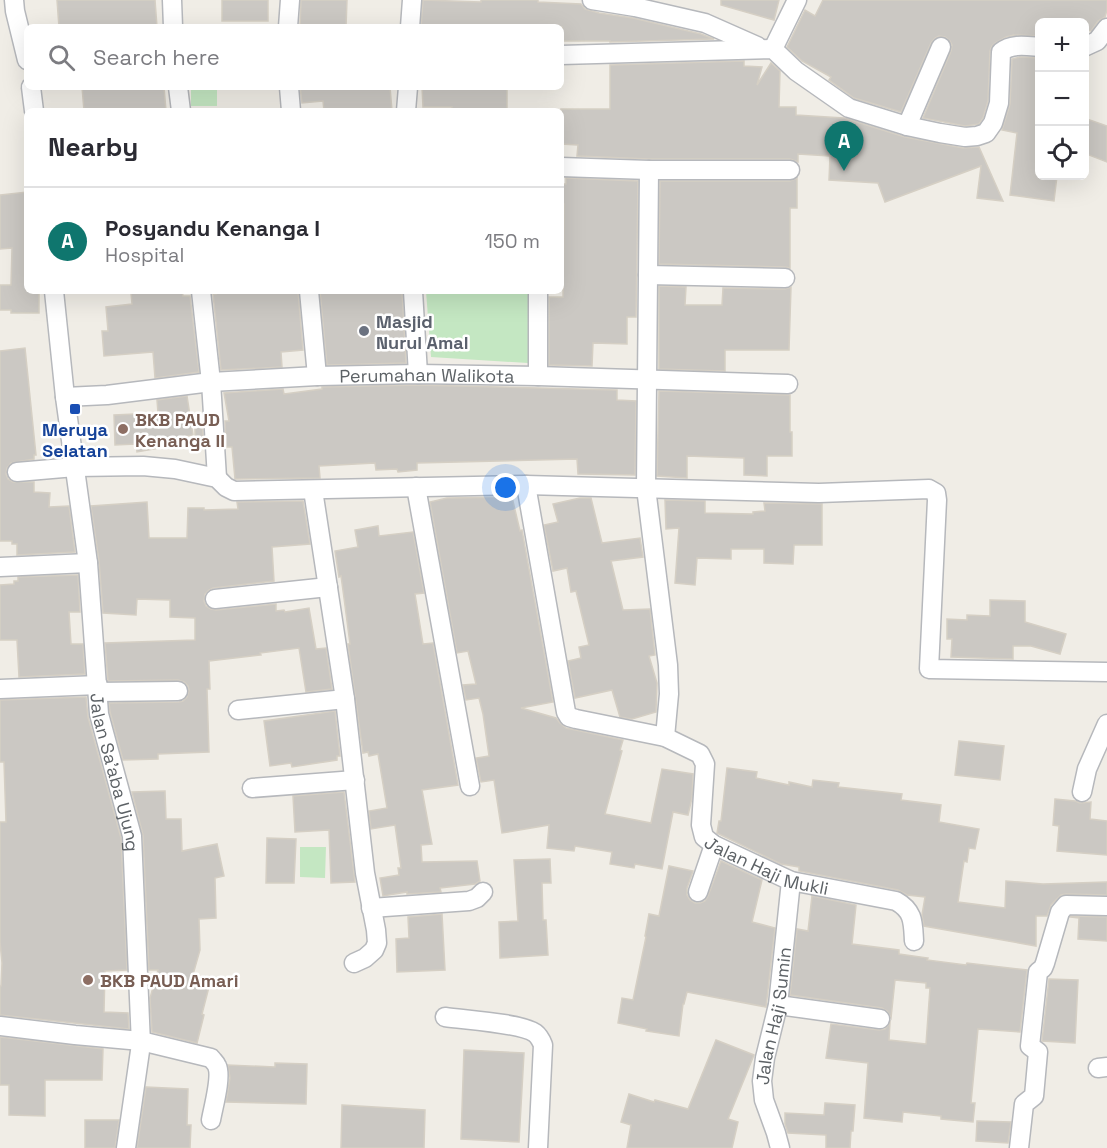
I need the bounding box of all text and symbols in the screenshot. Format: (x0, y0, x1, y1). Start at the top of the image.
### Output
map controls (1035, 18, 1089, 180)
button: + (1035, 18, 1089, 72)
search box (24, 24, 564, 90)
icon: search (45, 41, 78, 74)
text: Search here (93, 43, 220, 71)
button: − (1035, 72, 1089, 126)
pin: A (824, 122, 864, 171)
button: locate (1035, 126, 1089, 180)
text: Nearby (48, 130, 138, 164)
text: Posyandu Kenanga I (105, 214, 320, 242)
text: A (61, 228, 74, 254)
text: 150 m (485, 228, 540, 254)
text: Hospital (105, 242, 184, 268)
place label: Masjid Nurul Amal (376, 310, 468, 354)
marker: Masjid Nurul Amal (357, 324, 371, 338)
street label: Perumahan Walikota (339, 362, 515, 387)
marker: Meruya Selatan (68, 402, 82, 416)
place label: BKB PAUD Kenanga II (135, 408, 225, 452)
place label: Meruya Selatan (42, 418, 109, 462)
marker: BKB PAUD Kenanga II (116, 422, 130, 436)
your location (491, 473, 520, 502)
street label: Jalan Sa'aba Ujung (86, 692, 144, 852)
street label: Jalan Haji Mukli (700, 831, 831, 899)
street label: Jalan Haji Sumin (750, 946, 796, 1086)
place label: BKB PAUD Amari (100, 969, 238, 992)
marker: BKB PAUD Amari (81, 973, 95, 987)

